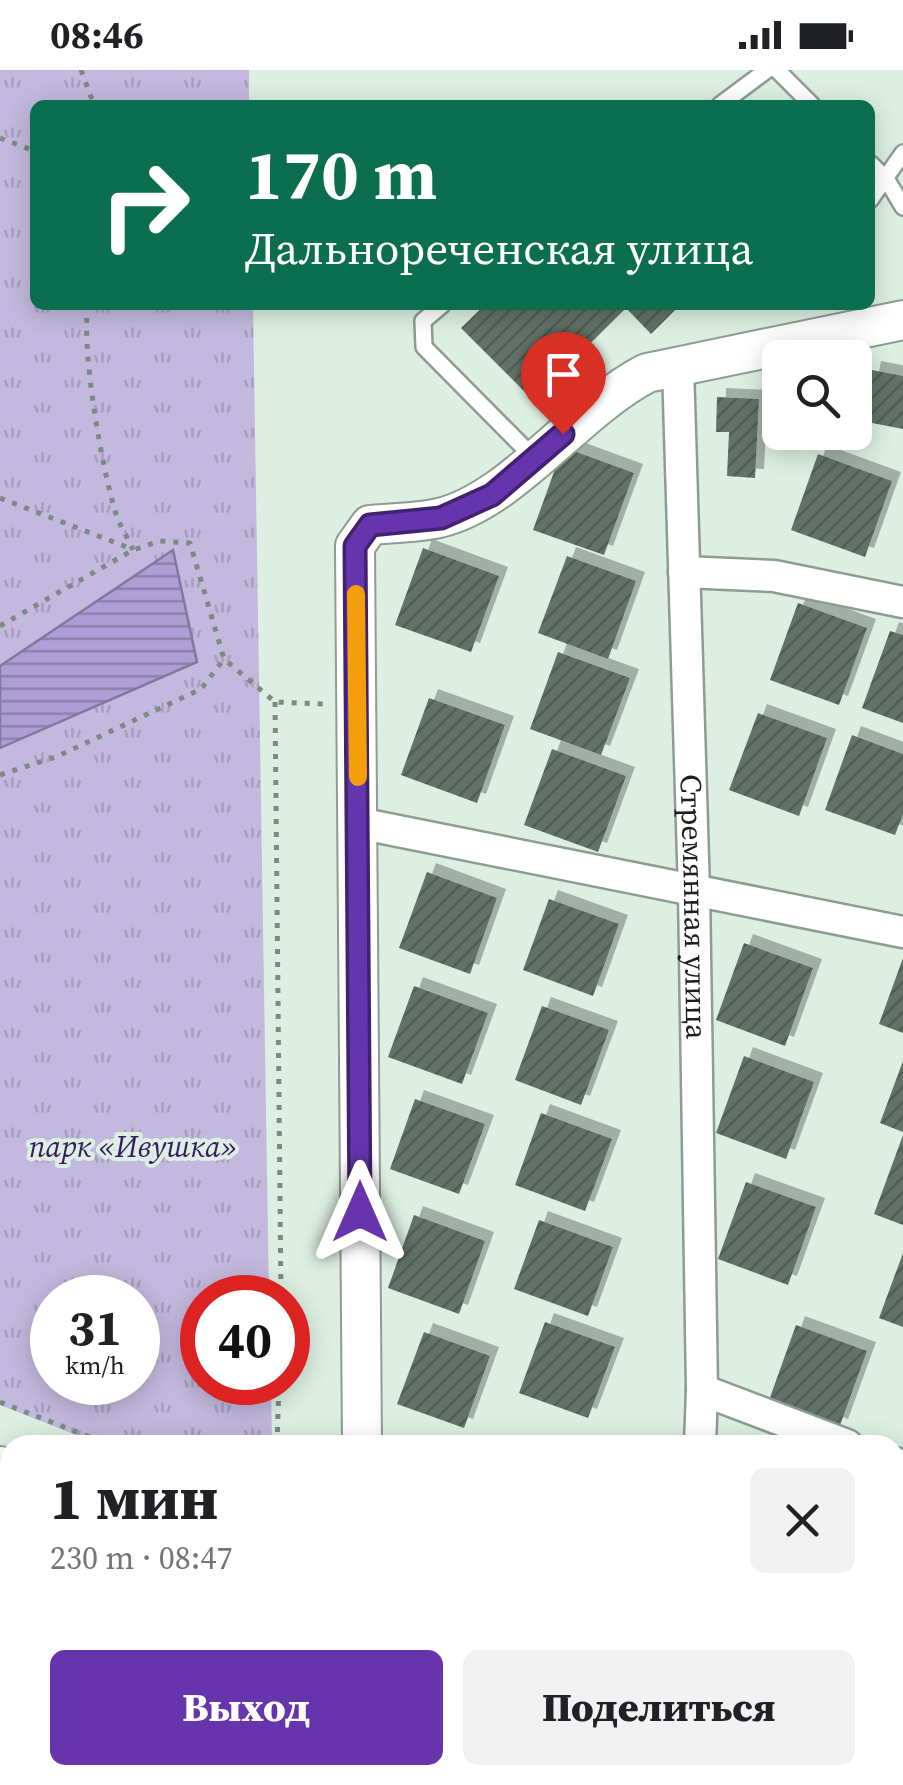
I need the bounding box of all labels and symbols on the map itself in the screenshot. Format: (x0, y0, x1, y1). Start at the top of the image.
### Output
pin (521, 332, 606, 435)
street label: Стремянная улица (670, 774, 717, 1040)
park label: парк «Ивушка» (29, 1126, 237, 1167)
position arrow (308, 1160, 412, 1264)
speed limit sign: 40 (180, 1275, 310, 1405)

